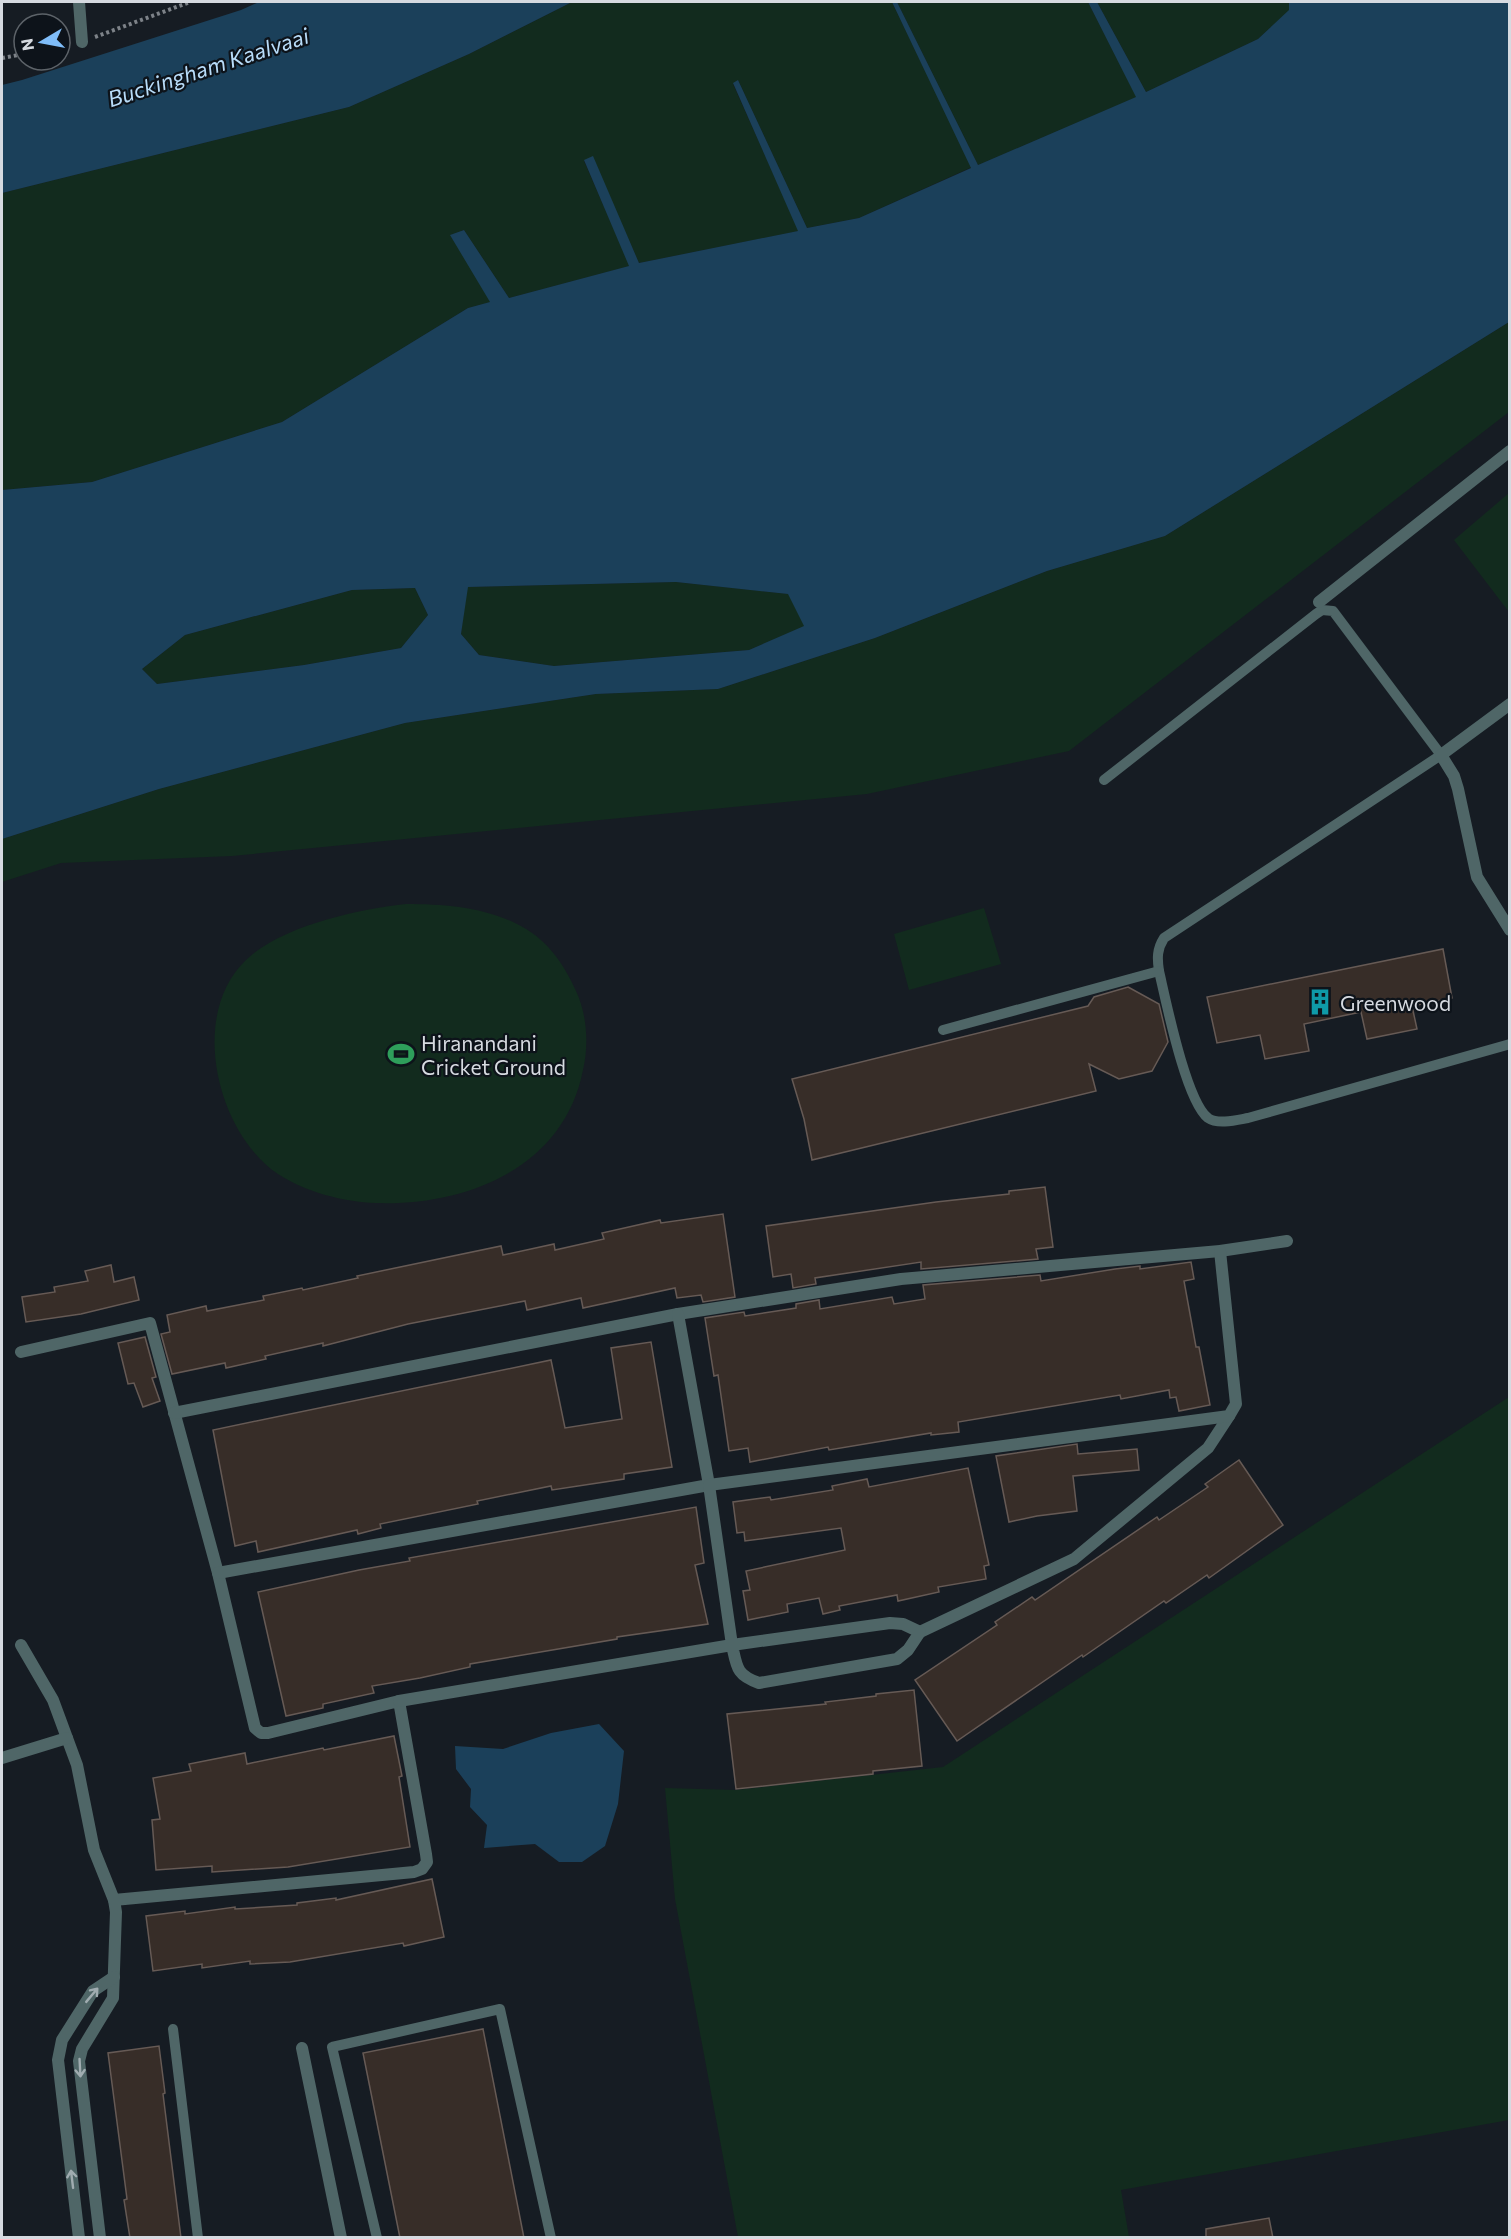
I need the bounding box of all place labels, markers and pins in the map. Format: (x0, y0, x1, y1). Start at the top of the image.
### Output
building icon: Greenwood (1305, 987, 1335, 1017)
place label: Greenwood (1340, 990, 1451, 1015)
place label: Hiranandani Cricket Ground (421, 1030, 566, 1079)
sports icon: Hiranandani Cricket Ground (386, 1039, 416, 1069)

